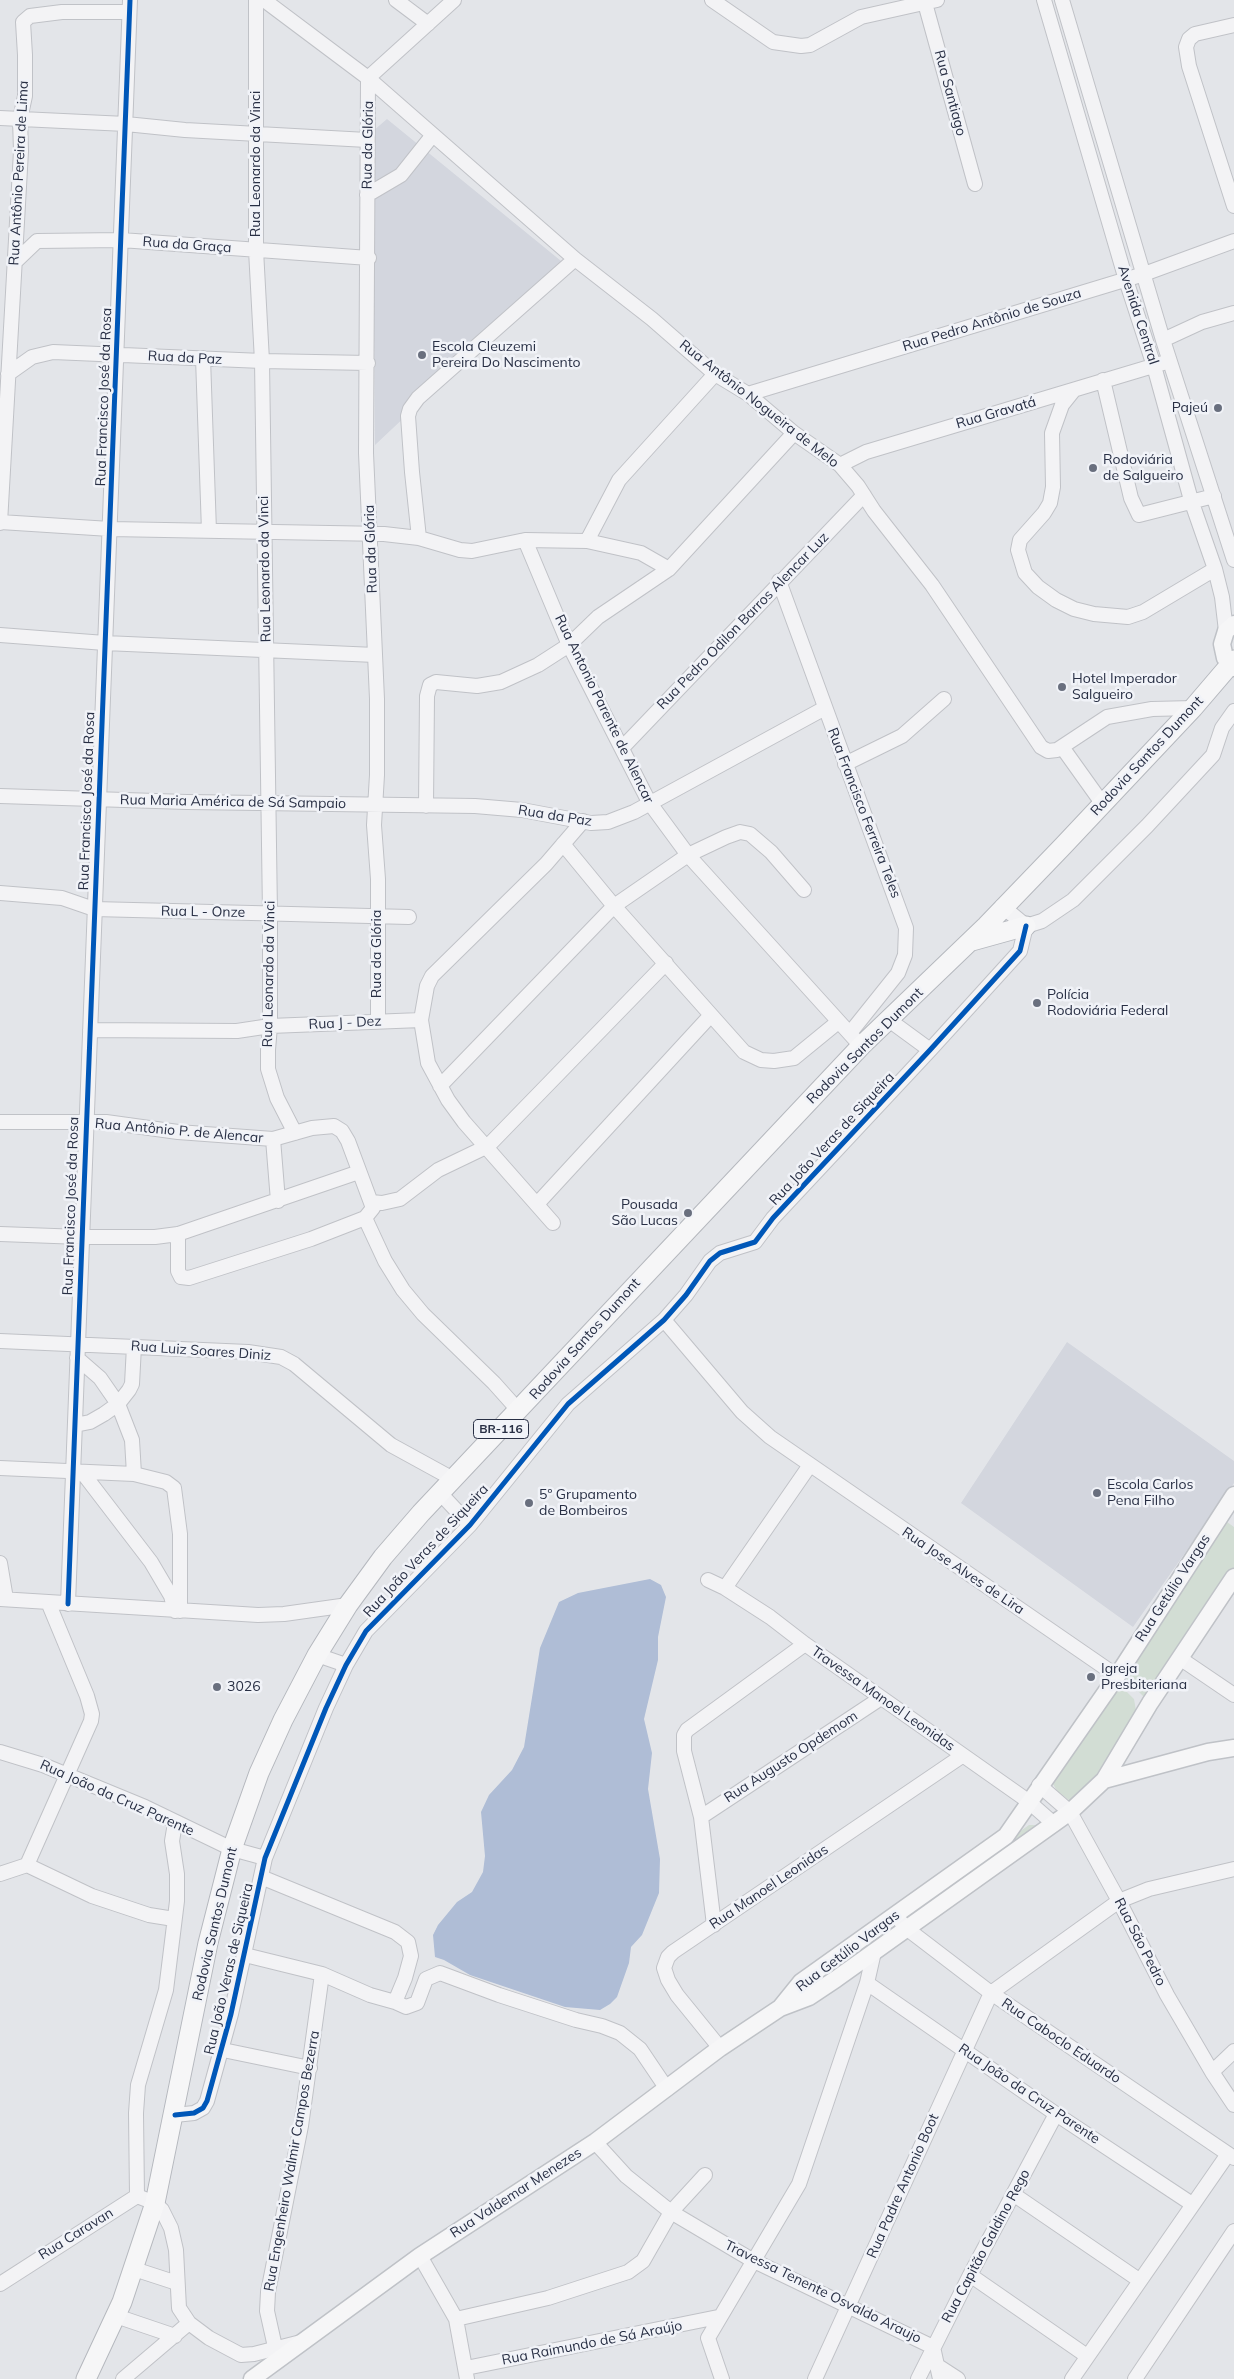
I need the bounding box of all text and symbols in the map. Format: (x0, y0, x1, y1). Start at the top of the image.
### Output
street label: Rua Santiago (930, 48, 970, 138)
street label: Rua Antônio Pereira de Lima (6, 80, 32, 266)
street label: Rua Leonardo da Vinci (248, 91, 264, 237)
street label: Rua da Glória (359, 101, 377, 189)
street label: Rua da Graça (142, 234, 232, 256)
street label: Avenida Central (1114, 263, 1162, 367)
street label: Rua Pedro Antônio de Souza (901, 285, 1083, 355)
street label: Rua Francisco José da Rosa (92, 307, 116, 487)
street label: Rua Antônio Nogueira de Melo (676, 336, 842, 472)
place label: Escola Cleuzemi Pereira Do Nascimento (432, 339, 581, 372)
street label: Rua da Paz (147, 348, 223, 368)
marker: Escola Cleuzemi Pereira Do Nascimento (416, 349, 428, 361)
street label: Rua Gravatá (954, 394, 1038, 432)
place label: Pajeú (1172, 400, 1208, 416)
marker: Pajeú (1212, 402, 1224, 414)
place label: Rodoviária de Salgueiro (1103, 452, 1184, 484)
marker: Rodoviária de Salgueiro (1087, 462, 1099, 474)
street label: Rua Leonardo da Vinci (255, 496, 275, 642)
street label: Rua da Glória (361, 504, 381, 594)
street label: Rua Pedro Odilon Barros Alencar Luz (654, 529, 832, 713)
street label: Rua Antonio Parente de Alencar (551, 612, 657, 806)
place label: Hotel Imperador Salgueiro (1072, 671, 1177, 704)
marker: Hotel Imperador Salgueiro (1056, 681, 1068, 693)
street label: Rodovia Santos Dumont (1087, 693, 1207, 819)
street label: Rua Francisco José da Rosa (75, 711, 99, 891)
street label: Rua Francisco Ferreira Teles (824, 725, 904, 901)
street label: Rua Maria América de Sá Sampaio (120, 792, 346, 812)
street label: Rua da Paz (517, 802, 593, 830)
street label: Rua Leonardo da Vinci (259, 901, 279, 1047)
street label: Rua L - Onze (161, 903, 245, 921)
street label: Rua da Glória (369, 910, 385, 998)
street label: Rodovia Santos Dumont (803, 984, 927, 1108)
place label: Polícia Rodoviária Federal (1047, 987, 1168, 1020)
marker: Polícia Rodoviária Federal (1031, 997, 1043, 1009)
street label: Rua J - Dez (308, 1013, 382, 1033)
street label: Rua João Veras de Siqueira (766, 1069, 898, 1209)
street label: Rua Antônio P. de Alencar (94, 1115, 264, 1147)
street label: Rua Francisco José da Rosa (59, 1116, 83, 1296)
place label: Pousada São Lucas (611, 1197, 678, 1230)
marker: Pousada São Lucas (682, 1207, 694, 1219)
street label: Rodovia Santos Dumont (526, 1275, 644, 1403)
street label: Rua Luiz Soares Diniz (130, 1338, 272, 1364)
road number: BR-116 (474, 1420, 528, 1438)
place label: Escola Carlos Pena Filho (1107, 1477, 1193, 1510)
street label: Rua João Veras de Siqueira (360, 1481, 492, 1621)
place label: 5º Grupamento de Bombeiros (539, 1487, 637, 1520)
marker: Escola Carlos Pena Filho (1091, 1487, 1103, 1499)
marker: 5º Grupamento de Bombeiros (523, 1497, 535, 1509)
street label: Rua Jose Alves de Lira (899, 1524, 1027, 1618)
street label: Rua Getúlio Vargas (1132, 1531, 1214, 1645)
street label: Travessa Manoel Leonidas (808, 1643, 958, 1755)
place label: Igreja Presbiteriana (1101, 1661, 1187, 1694)
marker: Igreja Presbiteriana (1085, 1671, 1097, 1683)
place label: 3026 (227, 1679, 261, 1695)
marker: 3026 (211, 1681, 223, 1693)
street label: Rua Augusto Opdemom (721, 1708, 861, 1806)
street label: Rua João da Cruz Parente (37, 1756, 197, 1840)
street label: Rua Manoel Leonidas (706, 1841, 832, 1933)
street label: Rodovia Santos Dumont (189, 1845, 241, 2003)
street label: Rua João Veras de Siqueira (201, 1882, 257, 2056)
street label: Rua São Pedro (1111, 1895, 1169, 1989)
street label: Rua Getúlio Vargas (793, 1907, 903, 1995)
street label: Rua Caboclo Eduardo (998, 1995, 1124, 2087)
street label: Rua Engenheiro Walmir Campos Bezerra (261, 2029, 323, 2293)
street label: Rua João da Cruz Parente (955, 2040, 1103, 2148)
street label: Rua Padre Antonio Boot (863, 2111, 943, 2261)
street label: Rua Valdemar Menezes (447, 2144, 585, 2242)
street label: Rua Capitão Galdino Rego (938, 2166, 1034, 2326)
street label: Rua Caravan (36, 2204, 116, 2264)
street label: Travessa Tenente Osvaldo Araujo (722, 2237, 924, 2347)
street label: Rua Raimundo de Sá Araújo (500, 2317, 684, 2369)

